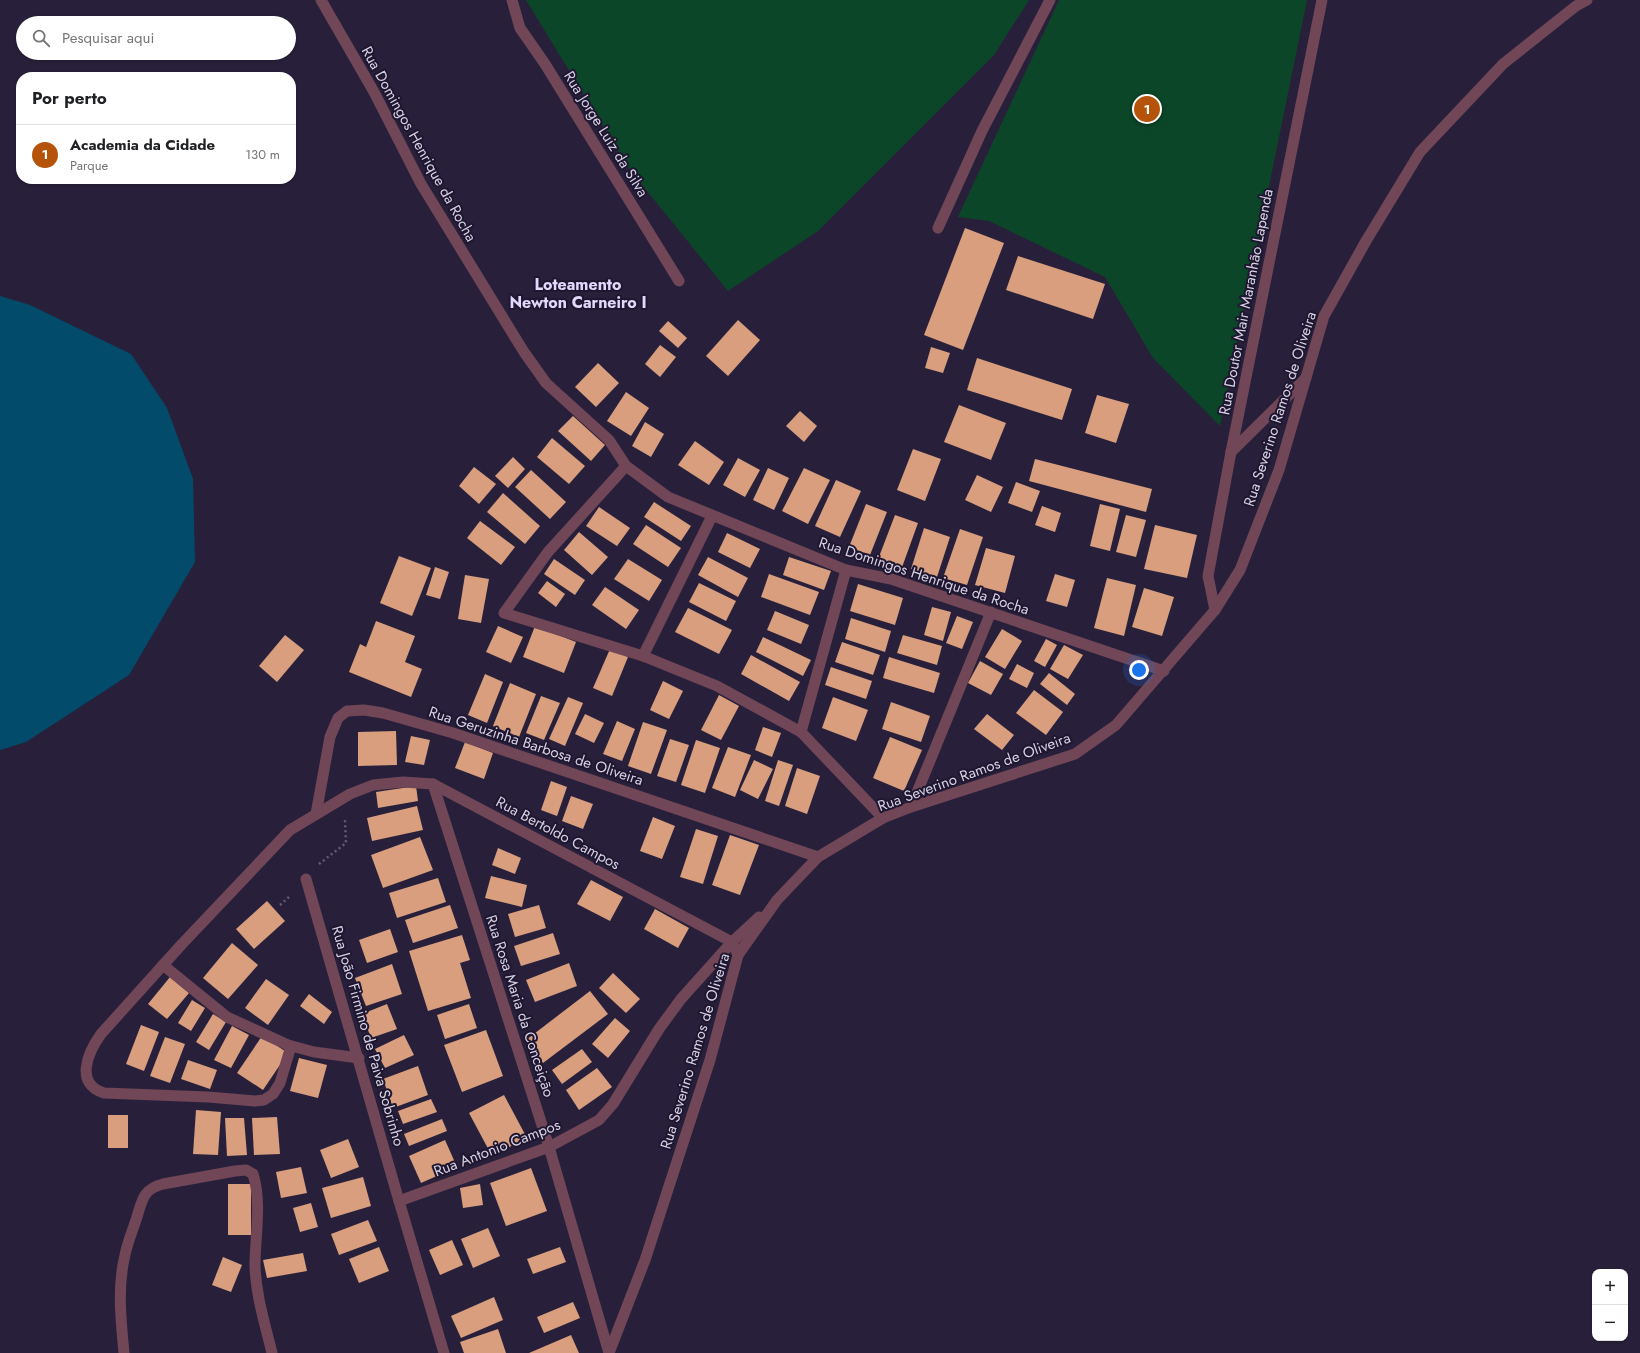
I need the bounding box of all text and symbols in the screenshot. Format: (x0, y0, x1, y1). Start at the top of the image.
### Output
search box (16, 16, 296, 60)
icon: search (30, 27, 52, 49)
text: Pesquisar aqui (62, 27, 154, 49)
street label: Rua Domingos Henrique da Rocha (356, 42, 482, 246)
street label: Rua Jorge Luiz da Silva (558, 67, 654, 201)
text: Por perto (32, 86, 107, 110)
pin: 1 (1134, 94, 1160, 124)
text: Academia da Cidade (70, 134, 215, 156)
text: 1 (42, 145, 48, 164)
text: 130 m (245, 145, 280, 164)
text: Parque (70, 156, 108, 175)
street label: Rua Doutor Mair Maranhão Lapenda (1213, 187, 1279, 417)
district label: Loteamento Newton Carneiro I (509, 273, 647, 314)
street label: Rua Severino Ramos de Oliveira (1238, 309, 1322, 509)
street label: Rua Domingos Henrique da Rocha (816, 532, 1032, 620)
your location (1129, 660, 1149, 680)
street label: Rua Geruzinha Barbosa de Oliveira (426, 701, 646, 791)
street label: Rua Severino Ramos de Oliveira (874, 727, 1074, 817)
street label: Rua Bertoldo Campos (492, 791, 624, 875)
street label: Rua Rosa Maria da Conceição (480, 912, 560, 1100)
street label: Rua João Firmino de Paiva Sobrinho (326, 923, 410, 1149)
street label: Rua Severino Ramos de Oliveira (655, 950, 735, 1152)
street label: Rua Antonio Campos (431, 1114, 563, 1182)
map controls (1592, 1269, 1628, 1341)
button: + (1592, 1269, 1628, 1305)
button: − (1592, 1305, 1628, 1341)

